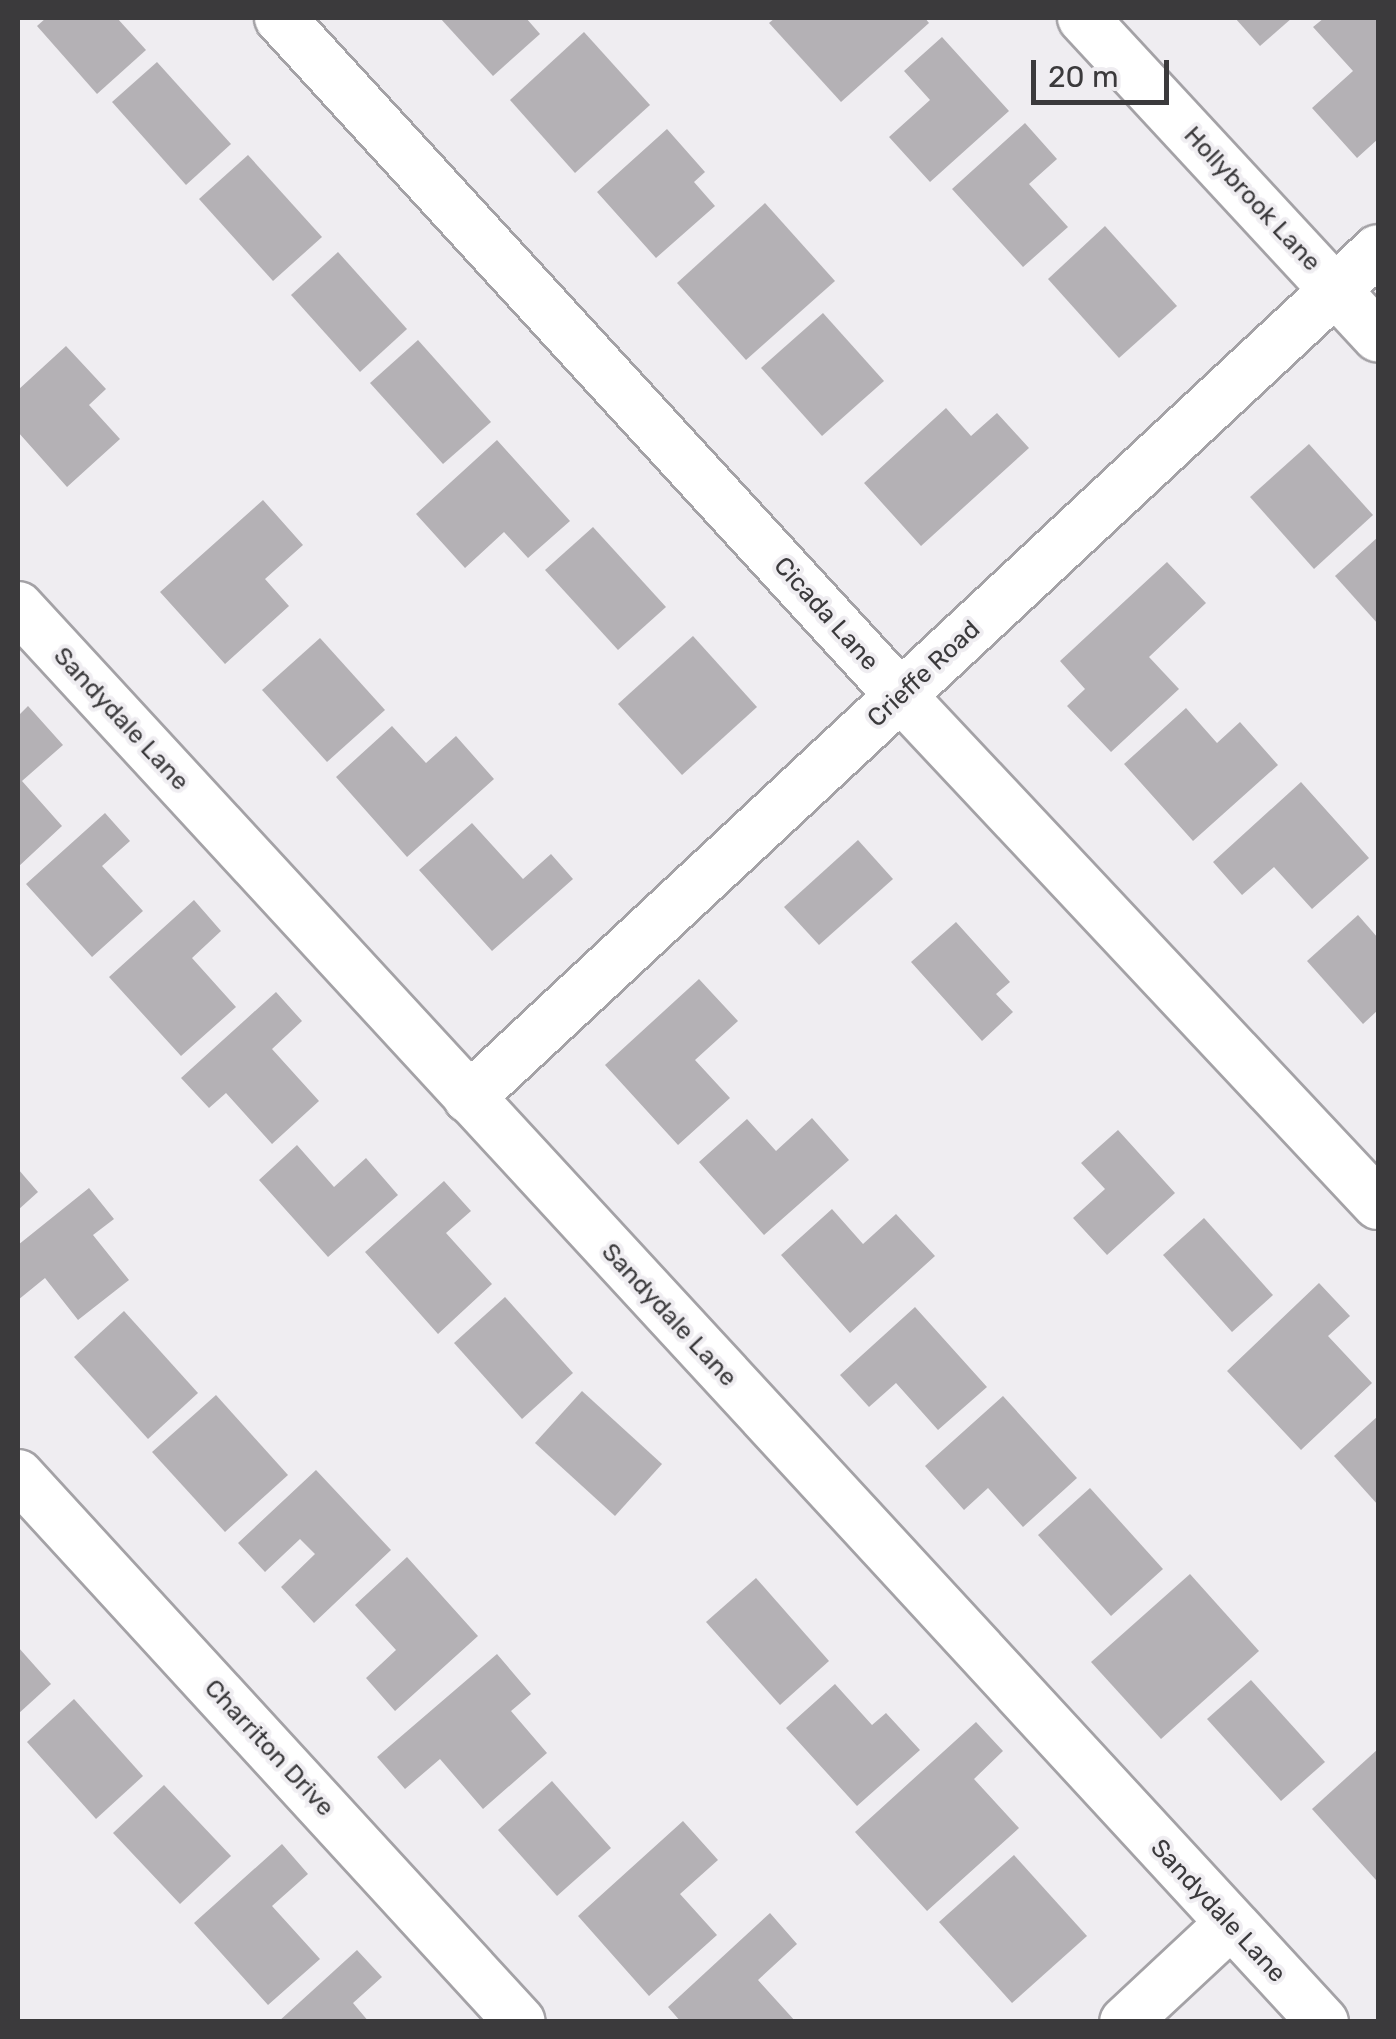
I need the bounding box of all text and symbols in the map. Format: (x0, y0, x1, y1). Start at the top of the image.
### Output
scale bar (1036, 40, 1174, 102)
text: 20 m (1048, 59, 1119, 95)
street label: Hollybrook Lane (1177, 120, 1327, 278)
street label: Cicada Lane (767, 551, 885, 677)
street label: Crieffe Road (862, 614, 986, 734)
street label: Sandydale Lane (47, 641, 195, 797)
street label: Sandydale Lane (595, 1237, 743, 1393)
street label: Charriton Drive (198, 1673, 340, 1823)
street label: Sandydale Lane (1144, 1833, 1292, 1989)

